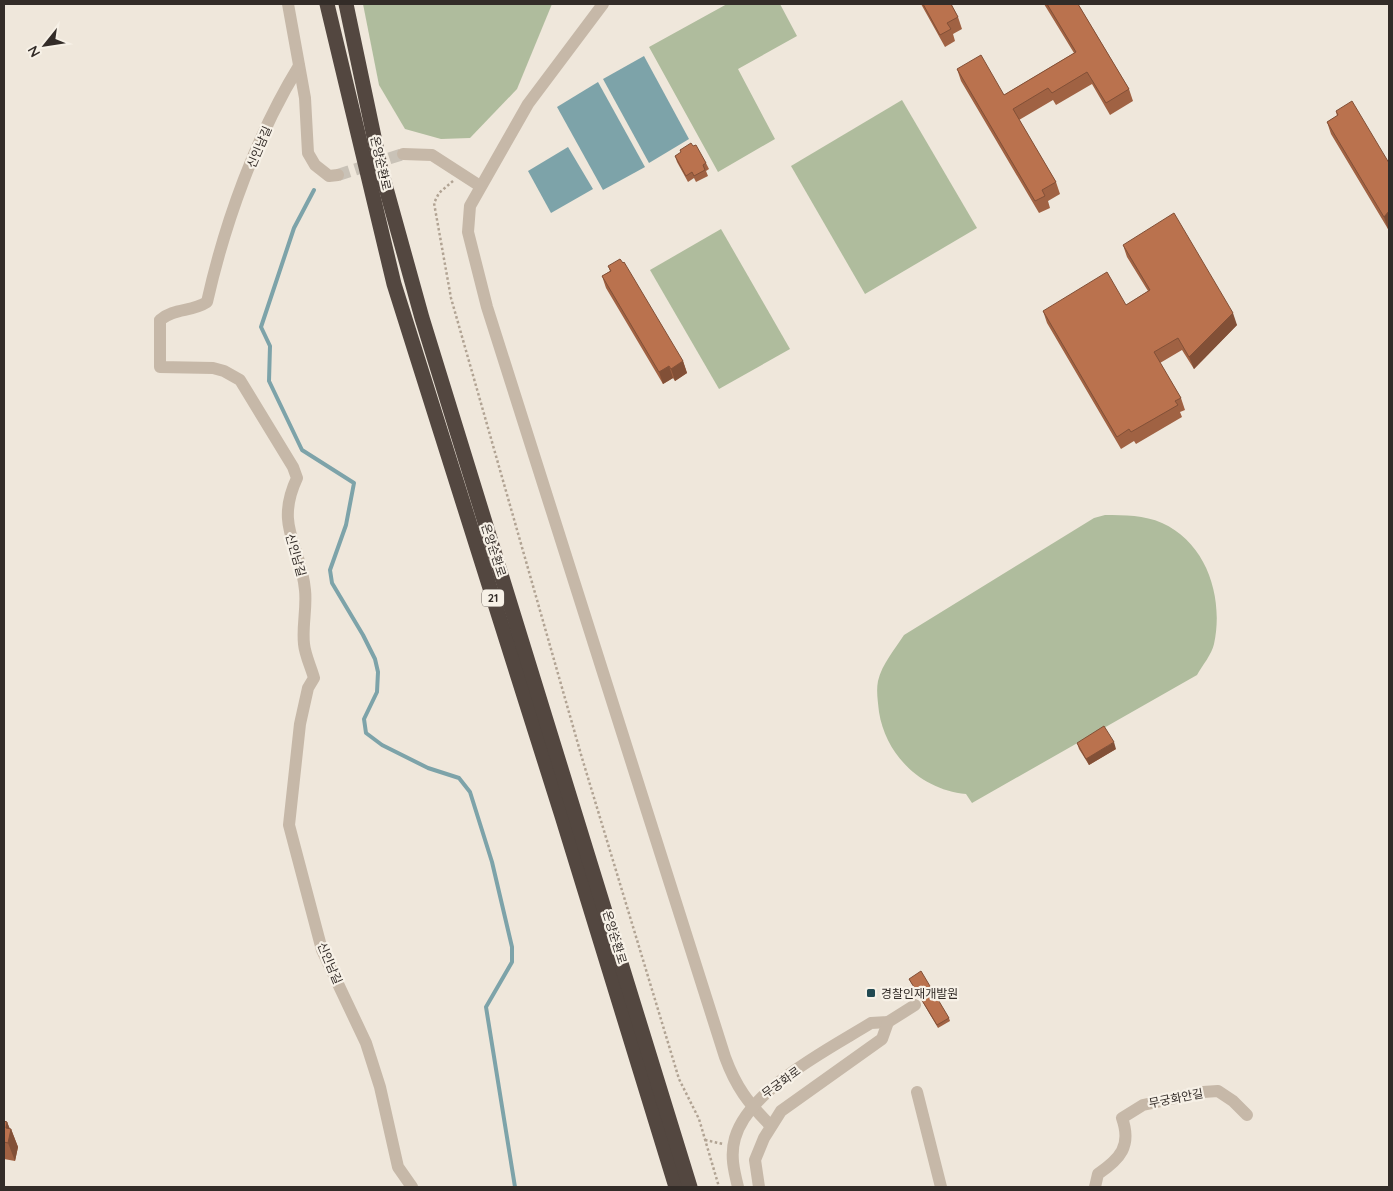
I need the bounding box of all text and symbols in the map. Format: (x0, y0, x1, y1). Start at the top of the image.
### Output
north arrow (20, 20, 70, 70)
text: N (23, 43, 44, 60)
street label: 신인남길 (243, 124, 275, 170)
street label: 온양순환로 (367, 134, 395, 192)
street label: 온양순환로 (478, 521, 510, 579)
street label: 신인남길 (283, 532, 309, 578)
road number: 21 (482, 590, 504, 606)
street label: 온양순환로 (600, 908, 630, 966)
street label: 신인남길 (314, 940, 346, 986)
place label: 경찰인재개발원 (881, 986, 958, 1001)
marker: 경찰인재개발원 (865, 987, 877, 999)
street label: 무궁화로 (759, 1063, 803, 1101)
street label: 무궁화안길 (1147, 1085, 1205, 1111)

